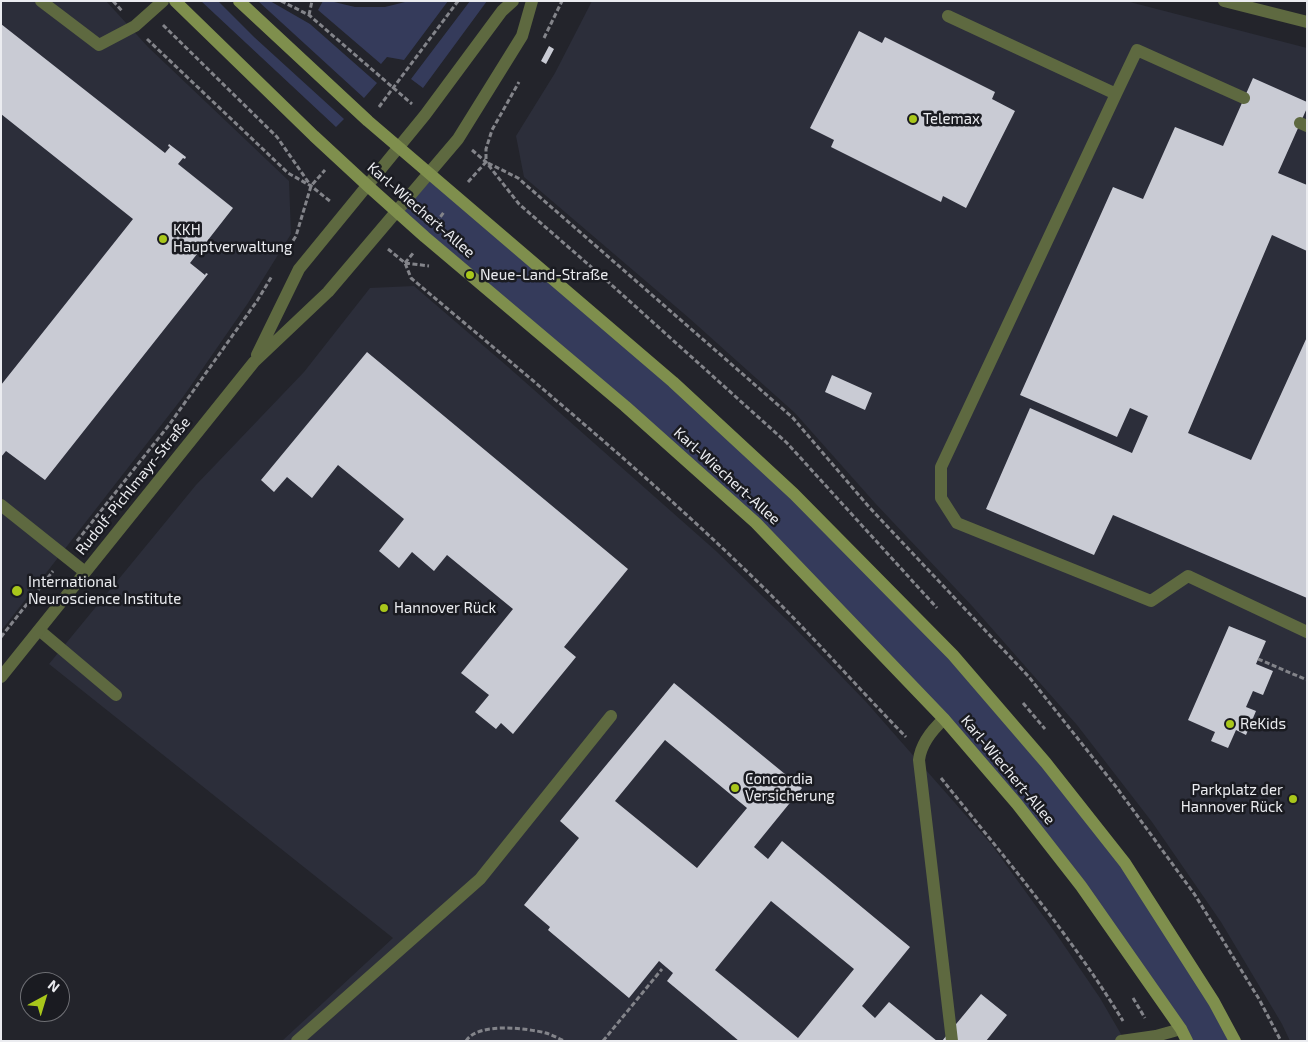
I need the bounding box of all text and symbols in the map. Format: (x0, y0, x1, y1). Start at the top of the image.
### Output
place label: Telemax (923, 110, 980, 128)
marker: Telemax (907, 113, 919, 125)
street label: Karl-Wiechert-Allee (363, 158, 479, 262)
place label: KKH Hauptverwaltung (173, 221, 292, 256)
marker: KKH Hauptverwaltung (157, 233, 169, 245)
place label: Neue-Land-Straße (480, 266, 608, 284)
marker: Neue-Land-Straße (464, 269, 476, 281)
street label: Rudolf-Pichlmayr-Straße (72, 413, 194, 559)
street label: Karl-Wiechert-Allee (670, 424, 784, 528)
place label: International Neuroscience Institute (28, 573, 181, 608)
marker: International Neuroscience Institute (10, 584, 24, 598)
place label: Hannover Rück (394, 599, 496, 617)
marker: Hannover Rück (378, 602, 390, 614)
street label: Karl-Wiechert-Allee (957, 712, 1059, 828)
place label: ReKids (1240, 715, 1286, 733)
marker: ReKids (1224, 718, 1236, 730)
place label: Concordia Versicherung (745, 770, 835, 805)
place label: Parkplatz der Hannover Rück (1181, 781, 1283, 816)
marker: Concordia Versicherung (729, 782, 741, 794)
marker: Parkplatz der Hannover Rück (1287, 793, 1299, 805)
north arrow (20, 972, 70, 1022)
text: N (45, 976, 63, 996)

